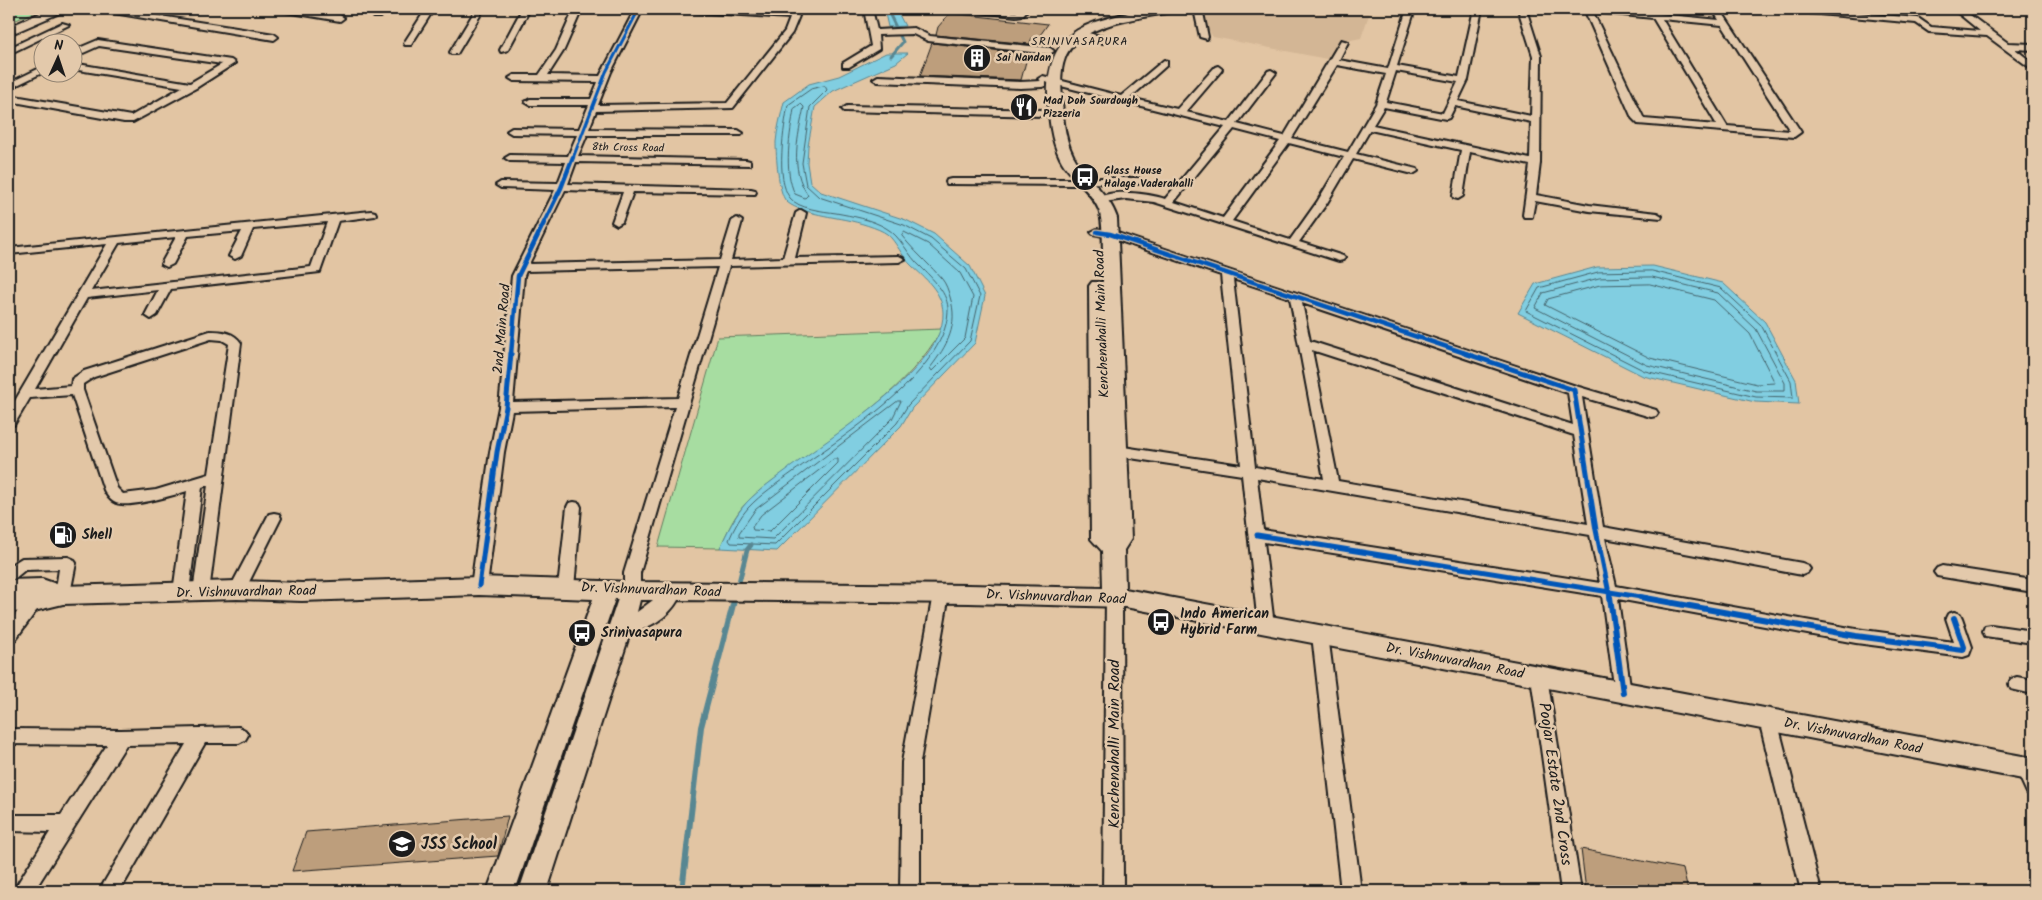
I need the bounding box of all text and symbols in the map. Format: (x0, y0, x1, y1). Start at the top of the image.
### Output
north arrow (32, 32, 82, 82)
district label: SRINIVASAPURA (1031, 32, 1129, 51)
text: N (54, 35, 64, 57)
building icon: Sai Nandan (962, 43, 992, 73)
place label: Sai Nandan (996, 49, 1051, 67)
restaurant icon: Mad Doh Sourdough Pizzeria (1009, 92, 1039, 122)
place label: Mad Doh Sourdough Pizzeria (1043, 92, 1138, 123)
street label: 8th Cross Road (592, 138, 665, 158)
bus stop icon: Glass House Halage Vaderahalli (1070, 162, 1100, 192)
place label: Glass House Halage Vaderahalli (1104, 162, 1194, 193)
street label: Kenchenahalli Main Road (1088, 249, 1116, 398)
street label: 2nd Main Road (487, 282, 517, 375)
fuel station icon: Shell (48, 520, 78, 550)
place label: Shell (82, 524, 112, 546)
street label: Dr. Vishnuvardhan Road (580, 577, 723, 603)
street label: Dr. Vishnuvardhan Road (176, 580, 317, 604)
street label: Dr. Vishnuvardhan Road (985, 584, 1128, 610)
place label: Indo American Hybrid Farm (1180, 603, 1269, 641)
bus stop icon: Indo American Hybrid Farm (1146, 607, 1176, 637)
bus stop icon: Srinivasapura (567, 618, 597, 648)
place label: Srinivasapura (601, 622, 682, 644)
street label: Dr. Vishnuvardhan Road (1384, 637, 1527, 685)
street label: Kenchenahalli Main Road (1102, 658, 1127, 829)
street label: Poojar Estate 2nd Cross (1531, 701, 1579, 867)
street label: Dr. Vishnuvardhan Road (1782, 712, 1925, 760)
school or university icon: JSS School (387, 829, 417, 859)
place label: JSS School (421, 832, 498, 857)

